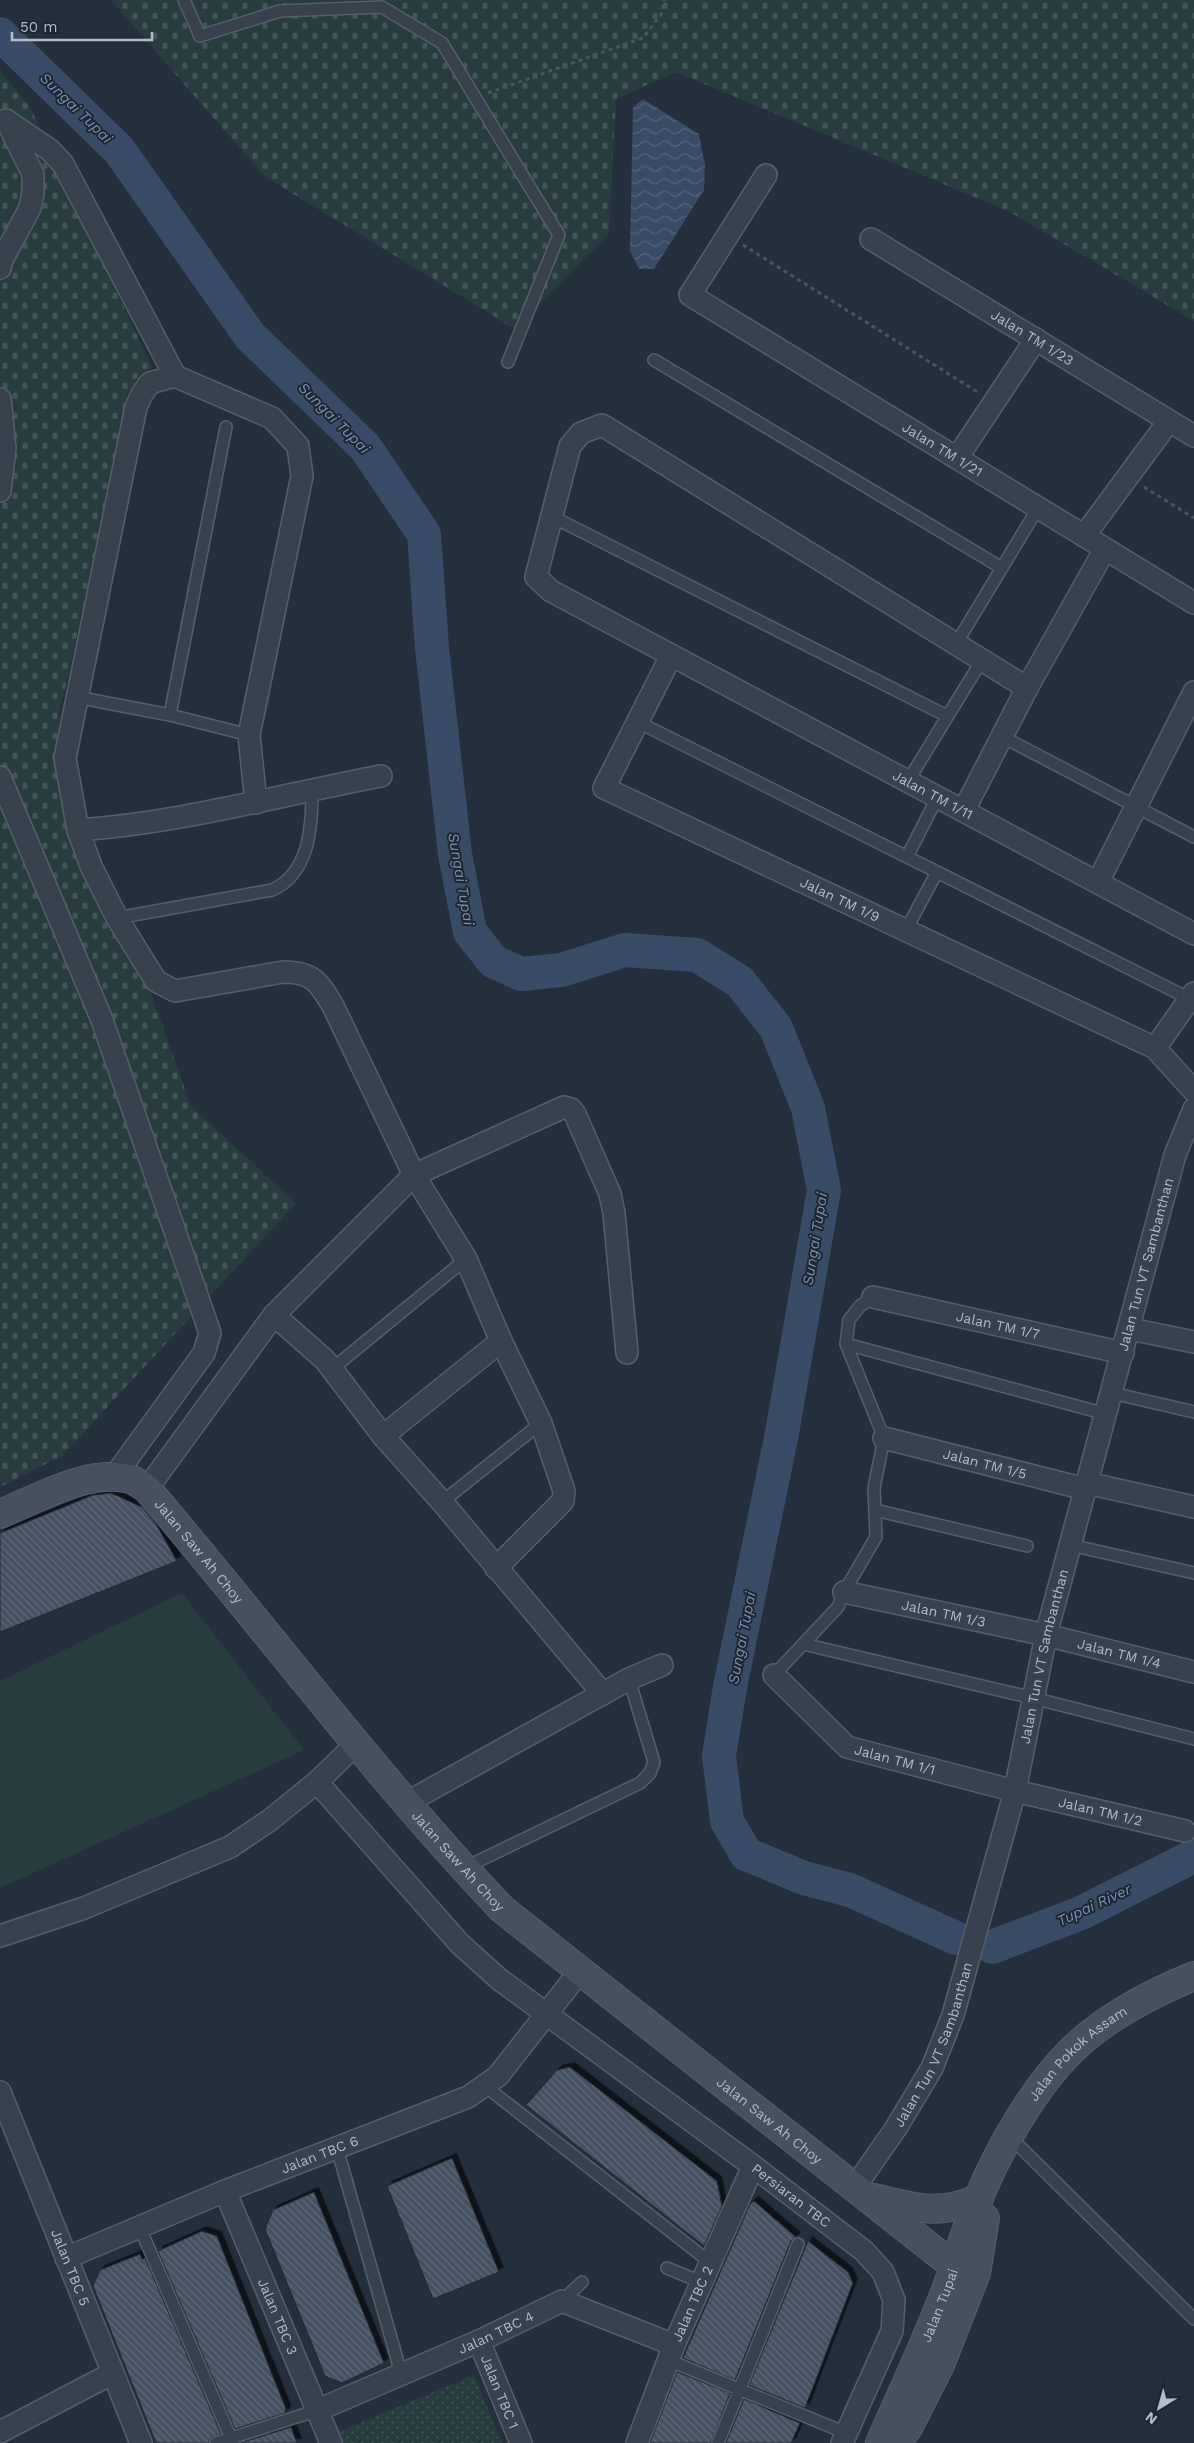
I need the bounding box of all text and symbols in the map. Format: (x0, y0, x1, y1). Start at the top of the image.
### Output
scale bar (12, 10, 152, 42)
text: 50 m (20, 18, 57, 36)
water label: Sungai Tupai (36, 69, 117, 148)
street label: Jalan TM 1/23 (988, 306, 1077, 369)
water label: Sungai Tupai (295, 379, 374, 458)
street label: Jalan TM 1/21 (899, 419, 986, 480)
street label: Jalan TM 1/11 (890, 767, 976, 823)
water label: Sungai Tupai (444, 831, 478, 928)
street label: Jalan TM 1/9 (798, 874, 882, 925)
street label: Jalan Tun VT Sambanthan (1115, 1176, 1176, 1353)
water label: Sungai Tupai (799, 1190, 831, 1287)
street label: Jalan TM 1/7 (955, 1308, 1041, 1342)
street label: Jalan TM 1/5 (941, 1445, 1028, 1482)
street label: Jalan Saw Ah Choy (151, 1496, 247, 1607)
street label: Jalan Tun VT Sambanthan (1017, 1567, 1071, 1745)
water label: Sungai Tupai (724, 1589, 760, 1686)
street label: Jalan TM 1/3 (900, 1596, 987, 1630)
street label: Jalan TM 1/4 (1076, 1635, 1163, 1671)
street label: Jalan TM 1/1 (853, 1741, 937, 1778)
street label: Jalan TM 1/2 (1057, 1794, 1144, 1829)
street label: Jalan Saw Ah Choy (409, 1808, 508, 1915)
water label: Tupai River (1054, 1880, 1135, 1930)
street label: Jalan Tun VT Sambanthan (891, 1960, 975, 2130)
street label: Jalan Pokok Assam (1025, 2003, 1130, 2104)
street label: Jalan Saw Ah Choy (714, 2074, 826, 2168)
street label: Jalan TBC 6 (279, 2132, 361, 2177)
street label: Persiaran TBC (749, 2160, 834, 2230)
street label: Jalan TBC 5 (48, 2227, 93, 2308)
street label: Jalan TBC 2 (669, 2263, 716, 2344)
street label: Jalan Tupai (918, 2266, 961, 2344)
street label: Jalan TBC 3 (255, 2276, 301, 2357)
street label: Jalan TBC 4 (456, 2308, 536, 2357)
street label: Jalan TBC 1 (478, 2353, 522, 2431)
north arrow (1134, 2383, 1184, 2433)
text: N (1142, 2409, 1160, 2428)

